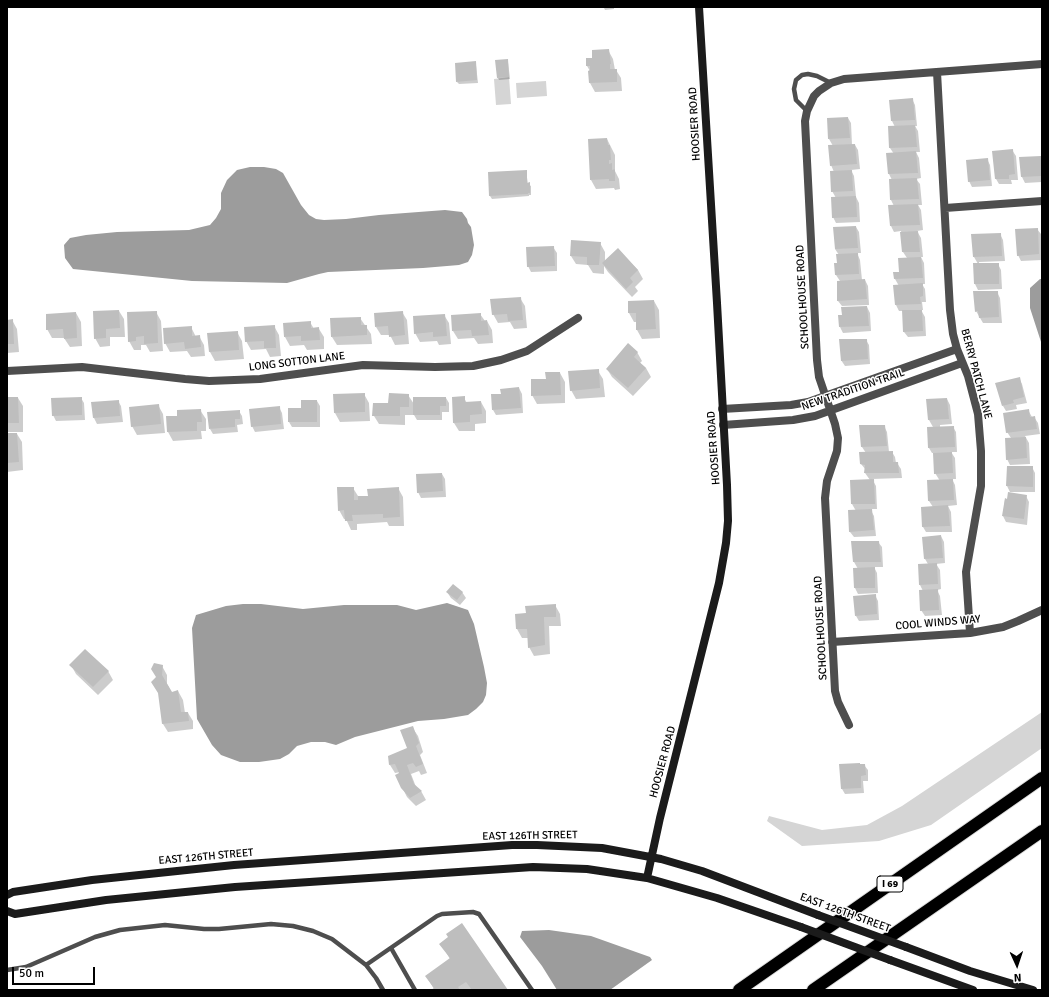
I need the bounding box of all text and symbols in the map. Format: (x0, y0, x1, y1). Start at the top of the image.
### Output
street label: HOOSIER ROAD (686, 87, 704, 161)
street label: SCHOOLHOUSE ROAD (794, 245, 812, 349)
street label: BERRY PATCH LANE (958, 327, 994, 421)
street label: LONG SOTTON LANE (248, 350, 346, 374)
street label: NEW TRADITION TRAIL (800, 366, 906, 414)
street label: HOOSIER ROAD (705, 411, 723, 485)
street label: SCHOOLHOUSE ROAD (812, 576, 830, 680)
street label: COOL WINDS WAY (895, 613, 981, 633)
street label: HOOSIER ROAD (647, 725, 679, 799)
street label: EAST 126TH STREET (482, 829, 578, 843)
street label: EAST 126TH STREET (158, 846, 254, 868)
road number: I 69 (877, 876, 903, 892)
street label: EAST 126TH STREET (798, 890, 892, 936)
north arrow (997, 945, 1037, 985)
scale bar (14, 959, 97, 985)
text: 50 m (19, 966, 44, 981)
text: N (1013, 971, 1022, 984)

